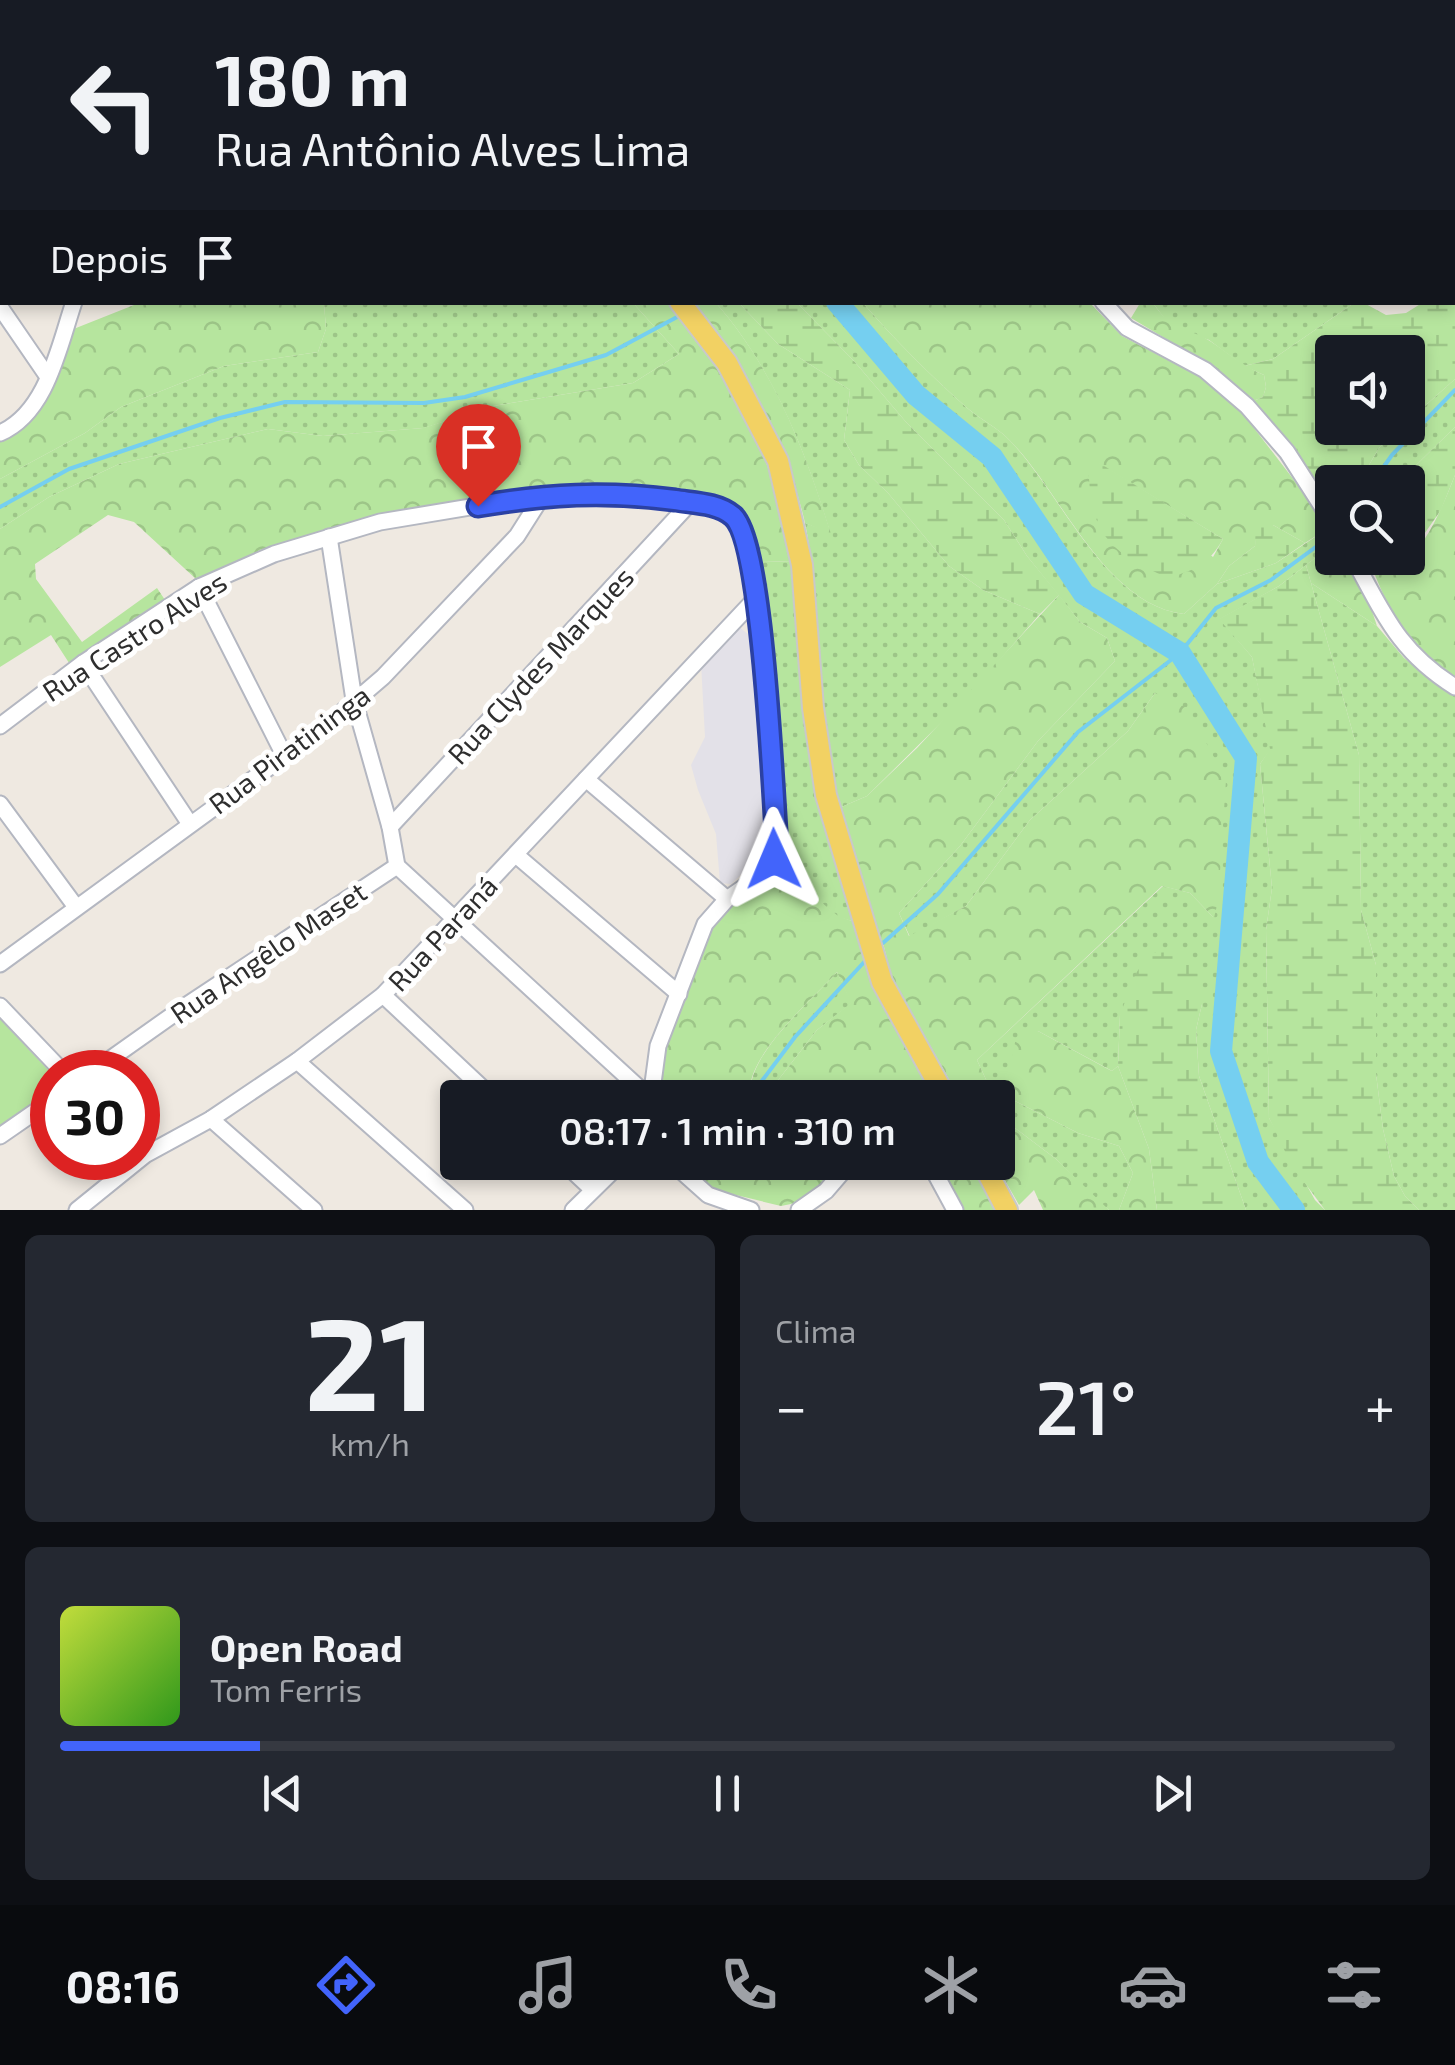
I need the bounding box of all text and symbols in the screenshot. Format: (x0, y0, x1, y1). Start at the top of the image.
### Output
text: 180 m (215, 36, 410, 120)
icon: left (50, 40, 180, 170)
text: Rua Antônio Alves Lima (215, 121, 690, 175)
icon: arrive (188, 230, 243, 285)
text: Depois (50, 235, 168, 281)
map controls (1315, 335, 1425, 575)
button: sound (1315, 335, 1425, 445)
pin (436, 404, 521, 507)
icon: arrive (451, 419, 506, 474)
button: search (1315, 465, 1425, 575)
street label: Rua Clydes Marques (440, 560, 640, 770)
street label: Rua Castro Alves (36, 564, 232, 708)
street label: Rua Piratininga (202, 677, 376, 821)
position arrow (722, 807, 826, 911)
street label: Rua Paraná (380, 868, 504, 998)
street label: Rua Angêlo Maset (164, 874, 372, 1030)
speed limit sign: 30 (30, 1050, 160, 1180)
text: 08:17 · 1 min · 310 m (559, 1107, 896, 1153)
text: 21 (304, 1281, 436, 1437)
text: Clima (775, 1311, 856, 1349)
text: 21° (1036, 1360, 1136, 1450)
text: − (775, 1372, 807, 1438)
text: + (1365, 1372, 1395, 1438)
text: km/h (330, 1424, 410, 1462)
text: Open Road (210, 1624, 403, 1670)
text: Tom Ferris (210, 1670, 362, 1708)
icon: previous (255, 1766, 310, 1821)
icon: pause (700, 1766, 755, 1821)
icon: next (1145, 1766, 1200, 1821)
icon: directions (311, 1950, 381, 2020)
icon: music (513, 1950, 583, 2020)
icon: phone (714, 1950, 784, 2020)
icon: climate (916, 1950, 986, 2020)
icon: car (1118, 1950, 1188, 2020)
icon: filters (1319, 1950, 1389, 2020)
text: 08:16 (66, 1958, 180, 2012)

